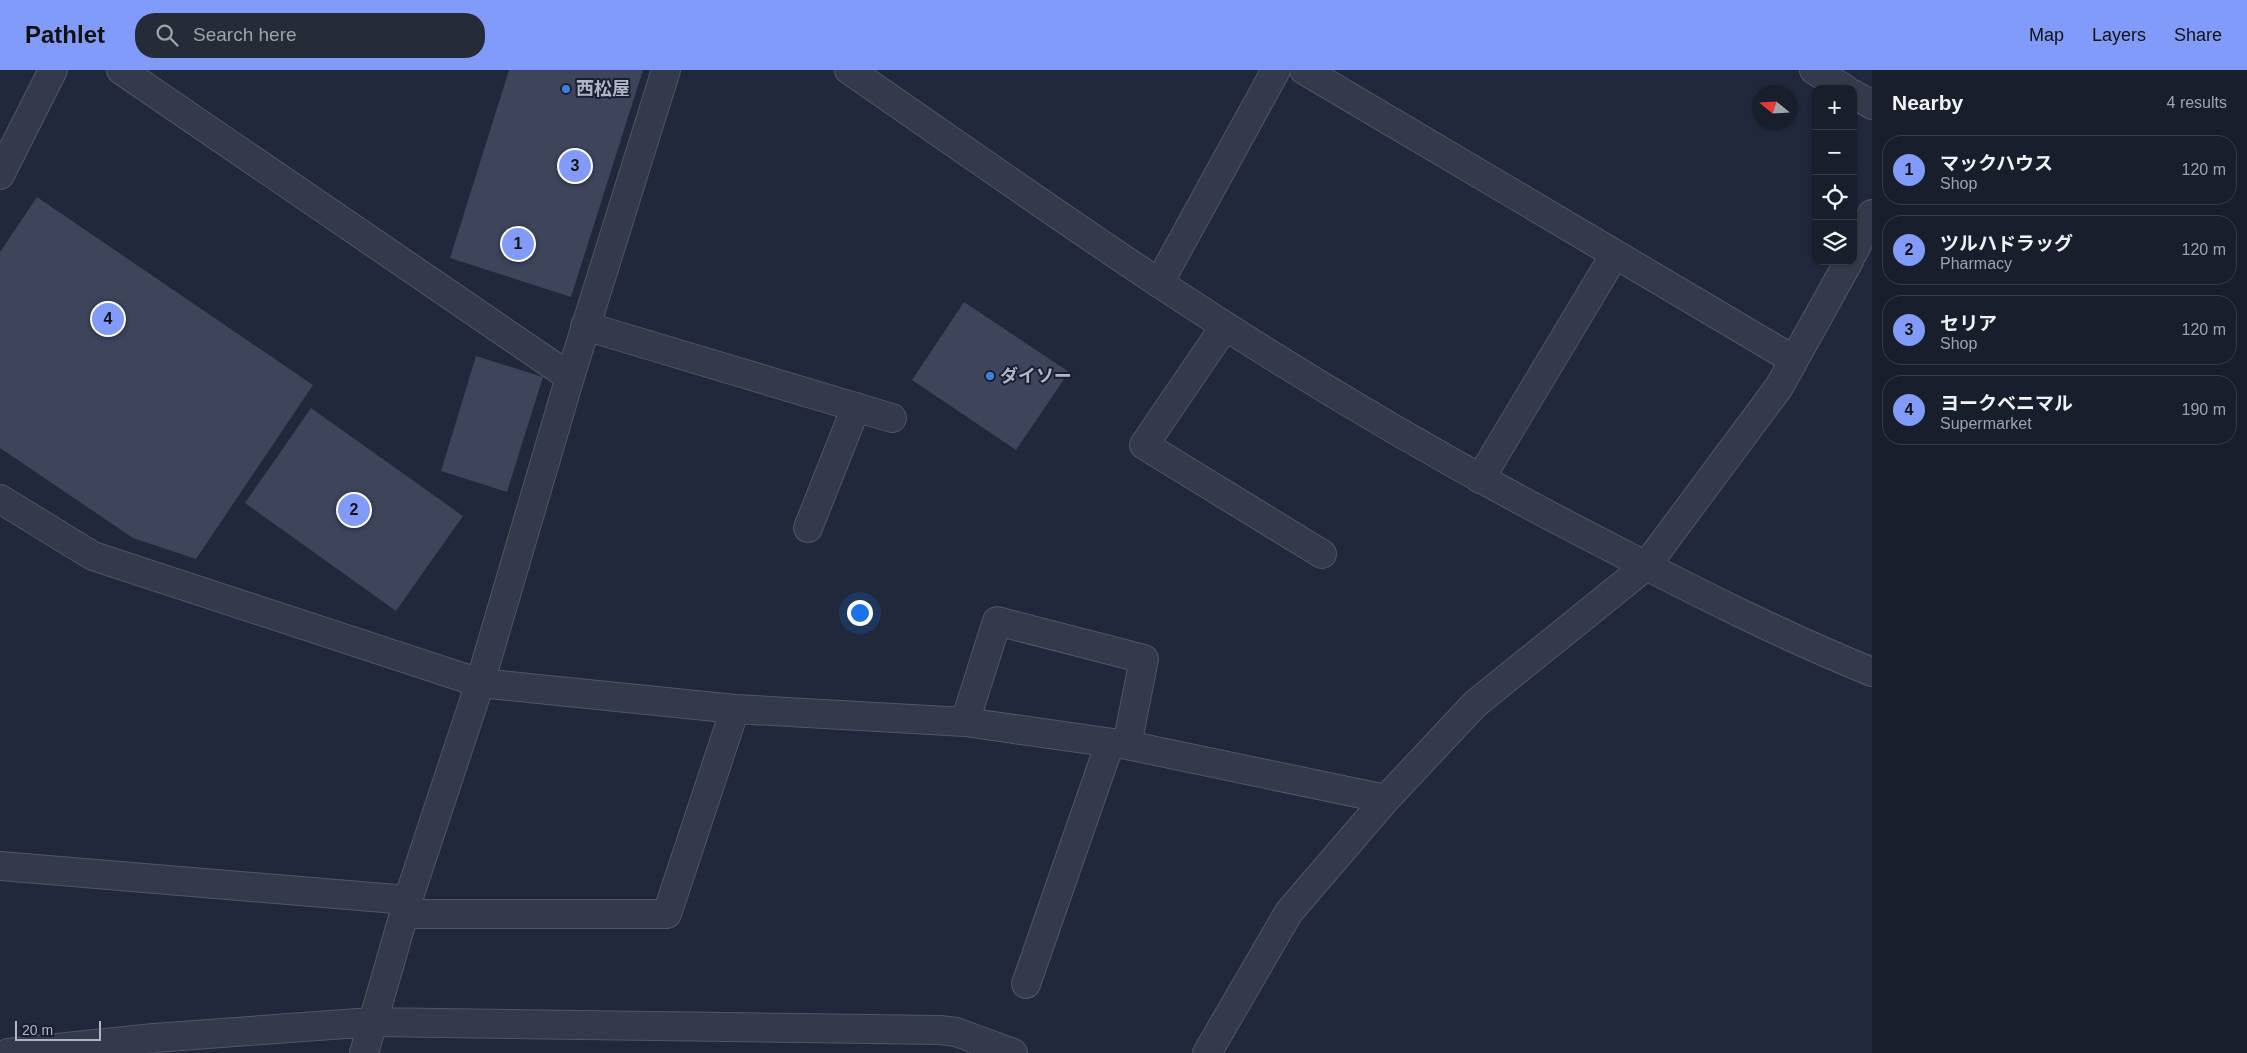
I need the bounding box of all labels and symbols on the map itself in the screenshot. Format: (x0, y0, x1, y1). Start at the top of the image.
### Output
place label: 西松屋 (576, 79, 630, 99)
marker: 西松屋 (560, 83, 572, 95)
north arrow (1752, 85, 1797, 130)
pin: 3 (559, 147, 591, 185)
pin: 1 (502, 225, 534, 263)
pin: 4 (92, 300, 124, 338)
place label: ダイソー (1000, 366, 1072, 386)
marker: ダイソー (984, 370, 996, 382)
pin: 2 (338, 491, 370, 529)
your location (847, 600, 873, 626)
scale bar (15, 1018, 101, 1041)

